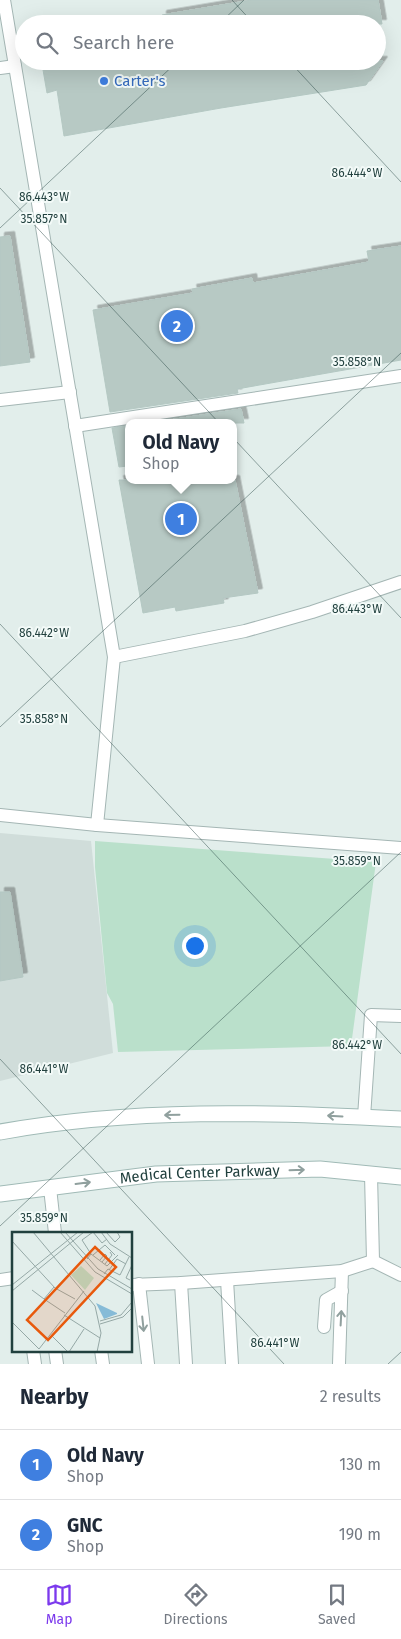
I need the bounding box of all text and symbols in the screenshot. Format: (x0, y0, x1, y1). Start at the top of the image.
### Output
search box (15, 15, 386, 70)
icon: search (33, 29, 61, 57)
text: Search here (73, 31, 174, 54)
place label: Carter's (114, 72, 166, 90)
marker: Carter's (98, 75, 110, 87)
text: 86.444°W (332, 166, 382, 180)
text: 86.443°W (19, 190, 69, 204)
text: 35.857°N (20, 212, 68, 226)
pin: 2 (161, 307, 193, 345)
text: 35.858°N (333, 355, 381, 369)
popup (125, 419, 237, 484)
text: Old Navy (143, 431, 219, 454)
text: Shop (143, 454, 180, 473)
pin: 1 (165, 500, 197, 538)
text: 86.443°W (332, 602, 382, 616)
text: 86.442°W (19, 626, 69, 640)
text: 35.858°N (20, 712, 68, 726)
text: 35.859°N (333, 854, 381, 868)
your location (182, 933, 208, 959)
text: 86.442°W (332, 1038, 382, 1052)
text: 86.441°W (20, 1062, 69, 1076)
one-way arrow (165, 1110, 181, 1120)
one-way arrow (327, 1111, 343, 1120)
street label: Medical Center Parkway (119, 1161, 281, 1188)
one-way arrow (289, 1165, 305, 1175)
one-way arrow (75, 1178, 91, 1188)
text: 35.859°N (20, 1211, 68, 1225)
inset map (12, 1232, 132, 1352)
one-way arrow (337, 1310, 346, 1326)
one-way arrow (138, 1316, 148, 1332)
text: 86.441°W (251, 1336, 300, 1350)
text: Nearby (20, 1384, 88, 1410)
text: 2 results (320, 1387, 381, 1406)
text: Old Navy (67, 1444, 144, 1467)
text: 1 (32, 1455, 40, 1474)
text: 130 m (339, 1455, 381, 1474)
text: Shop (67, 1467, 104, 1486)
text: GNC (67, 1514, 103, 1537)
text: 2 (32, 1525, 40, 1544)
text: 190 m (339, 1525, 381, 1544)
text: Shop (67, 1537, 104, 1556)
tab: Map (45, 1581, 73, 1628)
tab: Directions (163, 1581, 228, 1628)
tab: Saved (318, 1581, 356, 1628)

